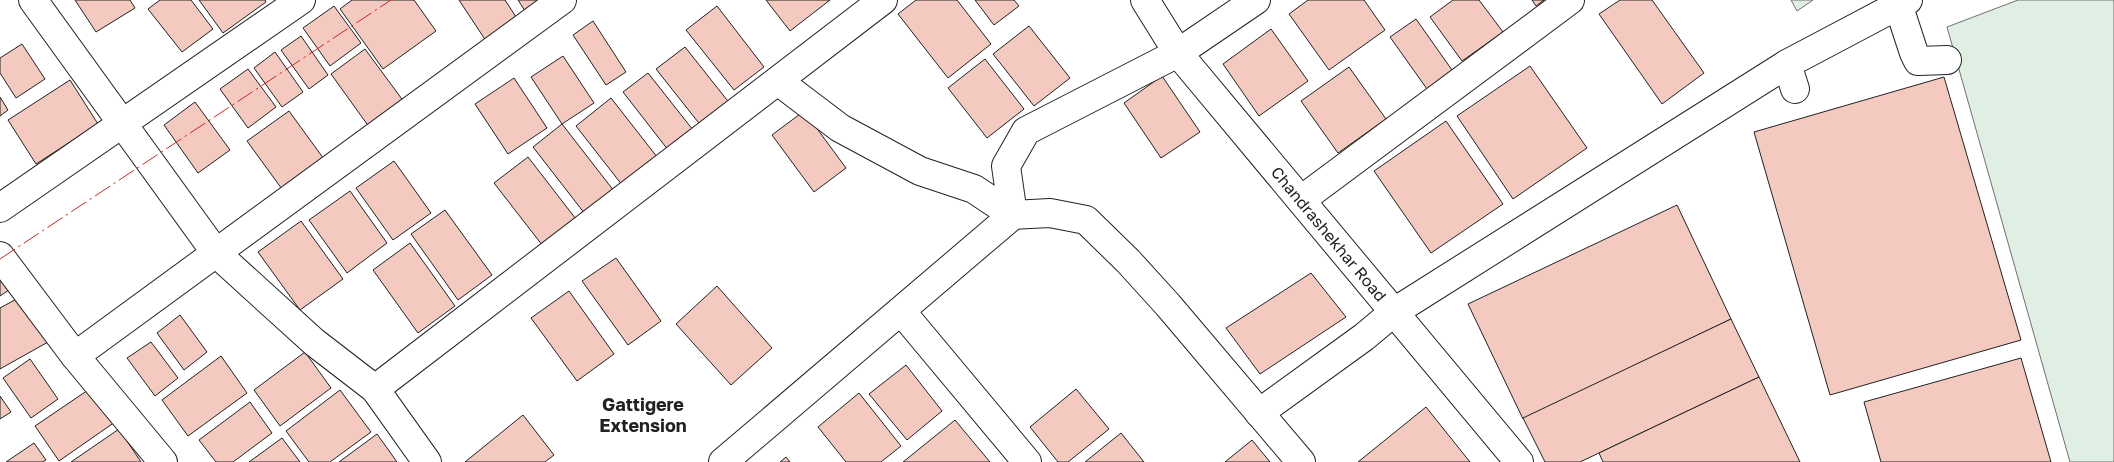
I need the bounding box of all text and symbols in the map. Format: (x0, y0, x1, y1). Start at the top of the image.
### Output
street label: Chandrashekhar Road (1267, 162, 1391, 305)
district label: Gattigere Extension (599, 393, 687, 436)

